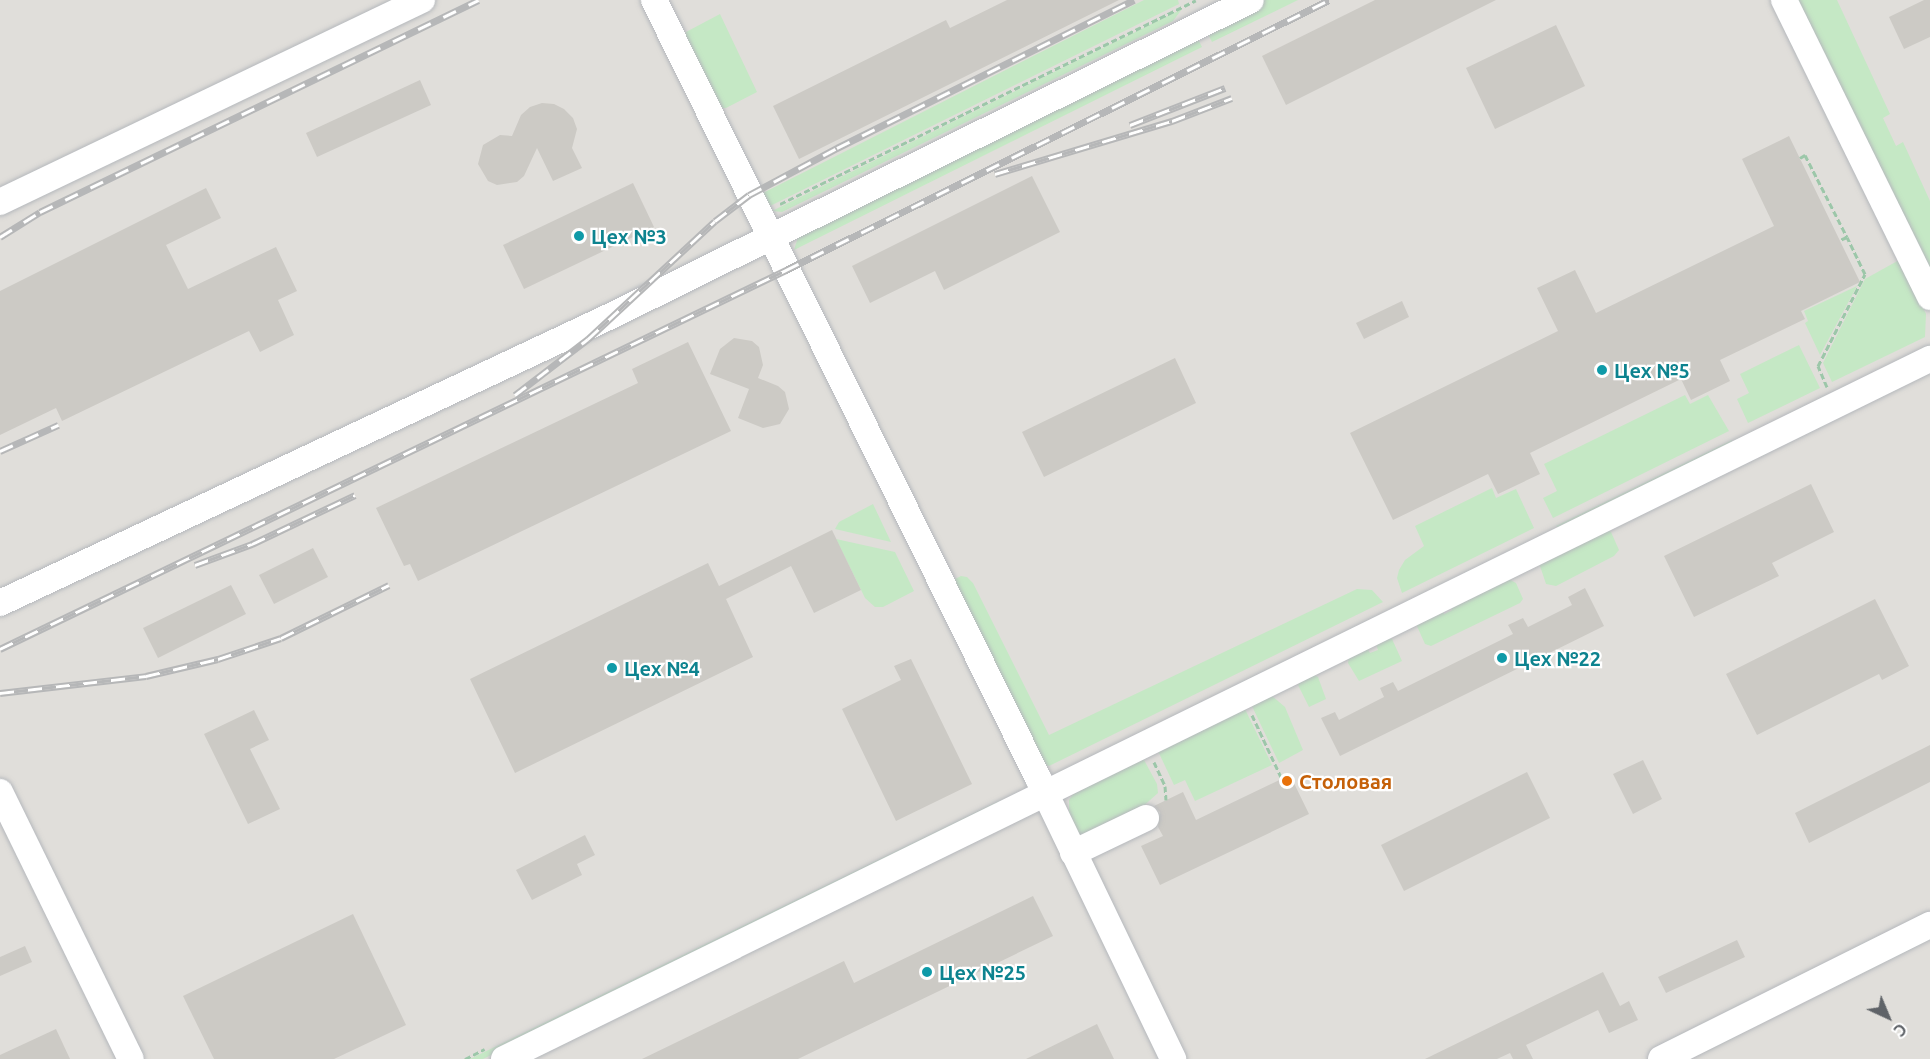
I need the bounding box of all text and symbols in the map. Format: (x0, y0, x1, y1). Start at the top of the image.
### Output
place label: Цех №3 (591, 224, 667, 248)
marker: Цех №3 (572, 229, 586, 243)
place label: Цех №5 (1614, 358, 1690, 382)
marker: Цех №5 (1595, 363, 1609, 377)
place label: Цех №22 (1514, 646, 1601, 670)
marker: Цех №22 (1495, 651, 1509, 665)
place label: Цех №4 (624, 656, 700, 680)
marker: Цех №4 (605, 661, 619, 675)
place label: Столовая (1299, 769, 1392, 793)
marker: Столовая (1280, 774, 1294, 788)
place label: Цех №25 (939, 960, 1026, 984)
marker: Цех №25 (920, 965, 934, 979)
north arrow (1858, 987, 1918, 1047)
text: С (1891, 1020, 1910, 1040)

